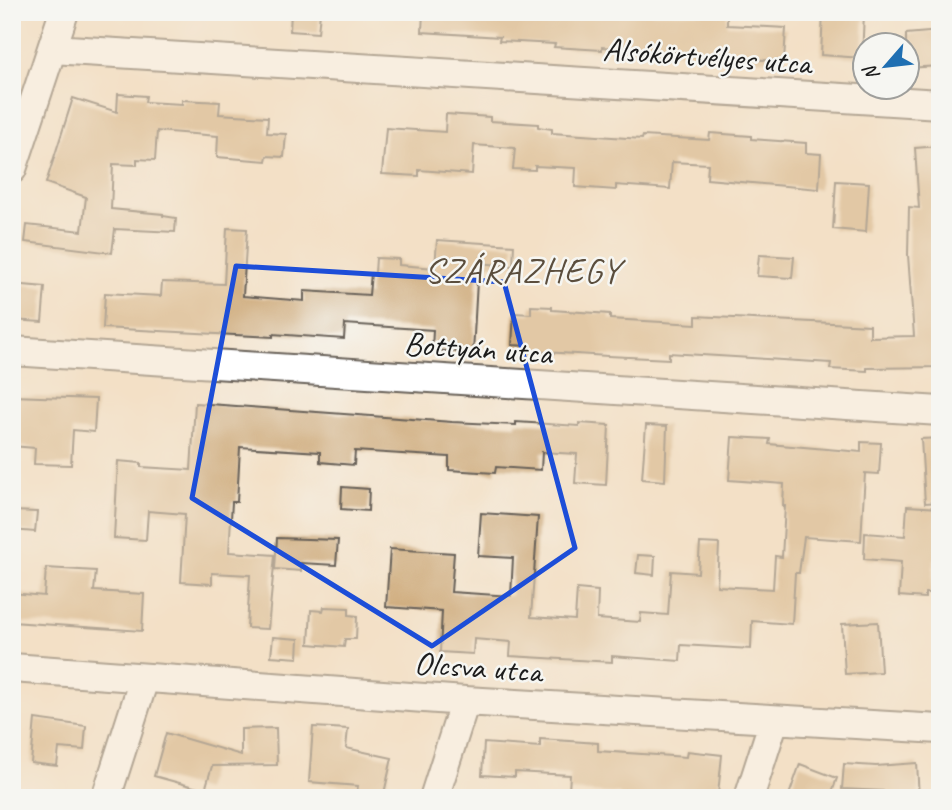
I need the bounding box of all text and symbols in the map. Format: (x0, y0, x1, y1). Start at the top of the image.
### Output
street label: Alsókörtvélyes utca (602, 28, 815, 84)
north arrow (850, 32, 920, 102)
text: N (857, 60, 885, 84)
district label: SZÁRAZHEGY (424, 248, 626, 293)
street label: Bottyán utca (403, 322, 555, 374)
street label: Olcsva utca (413, 642, 545, 693)

